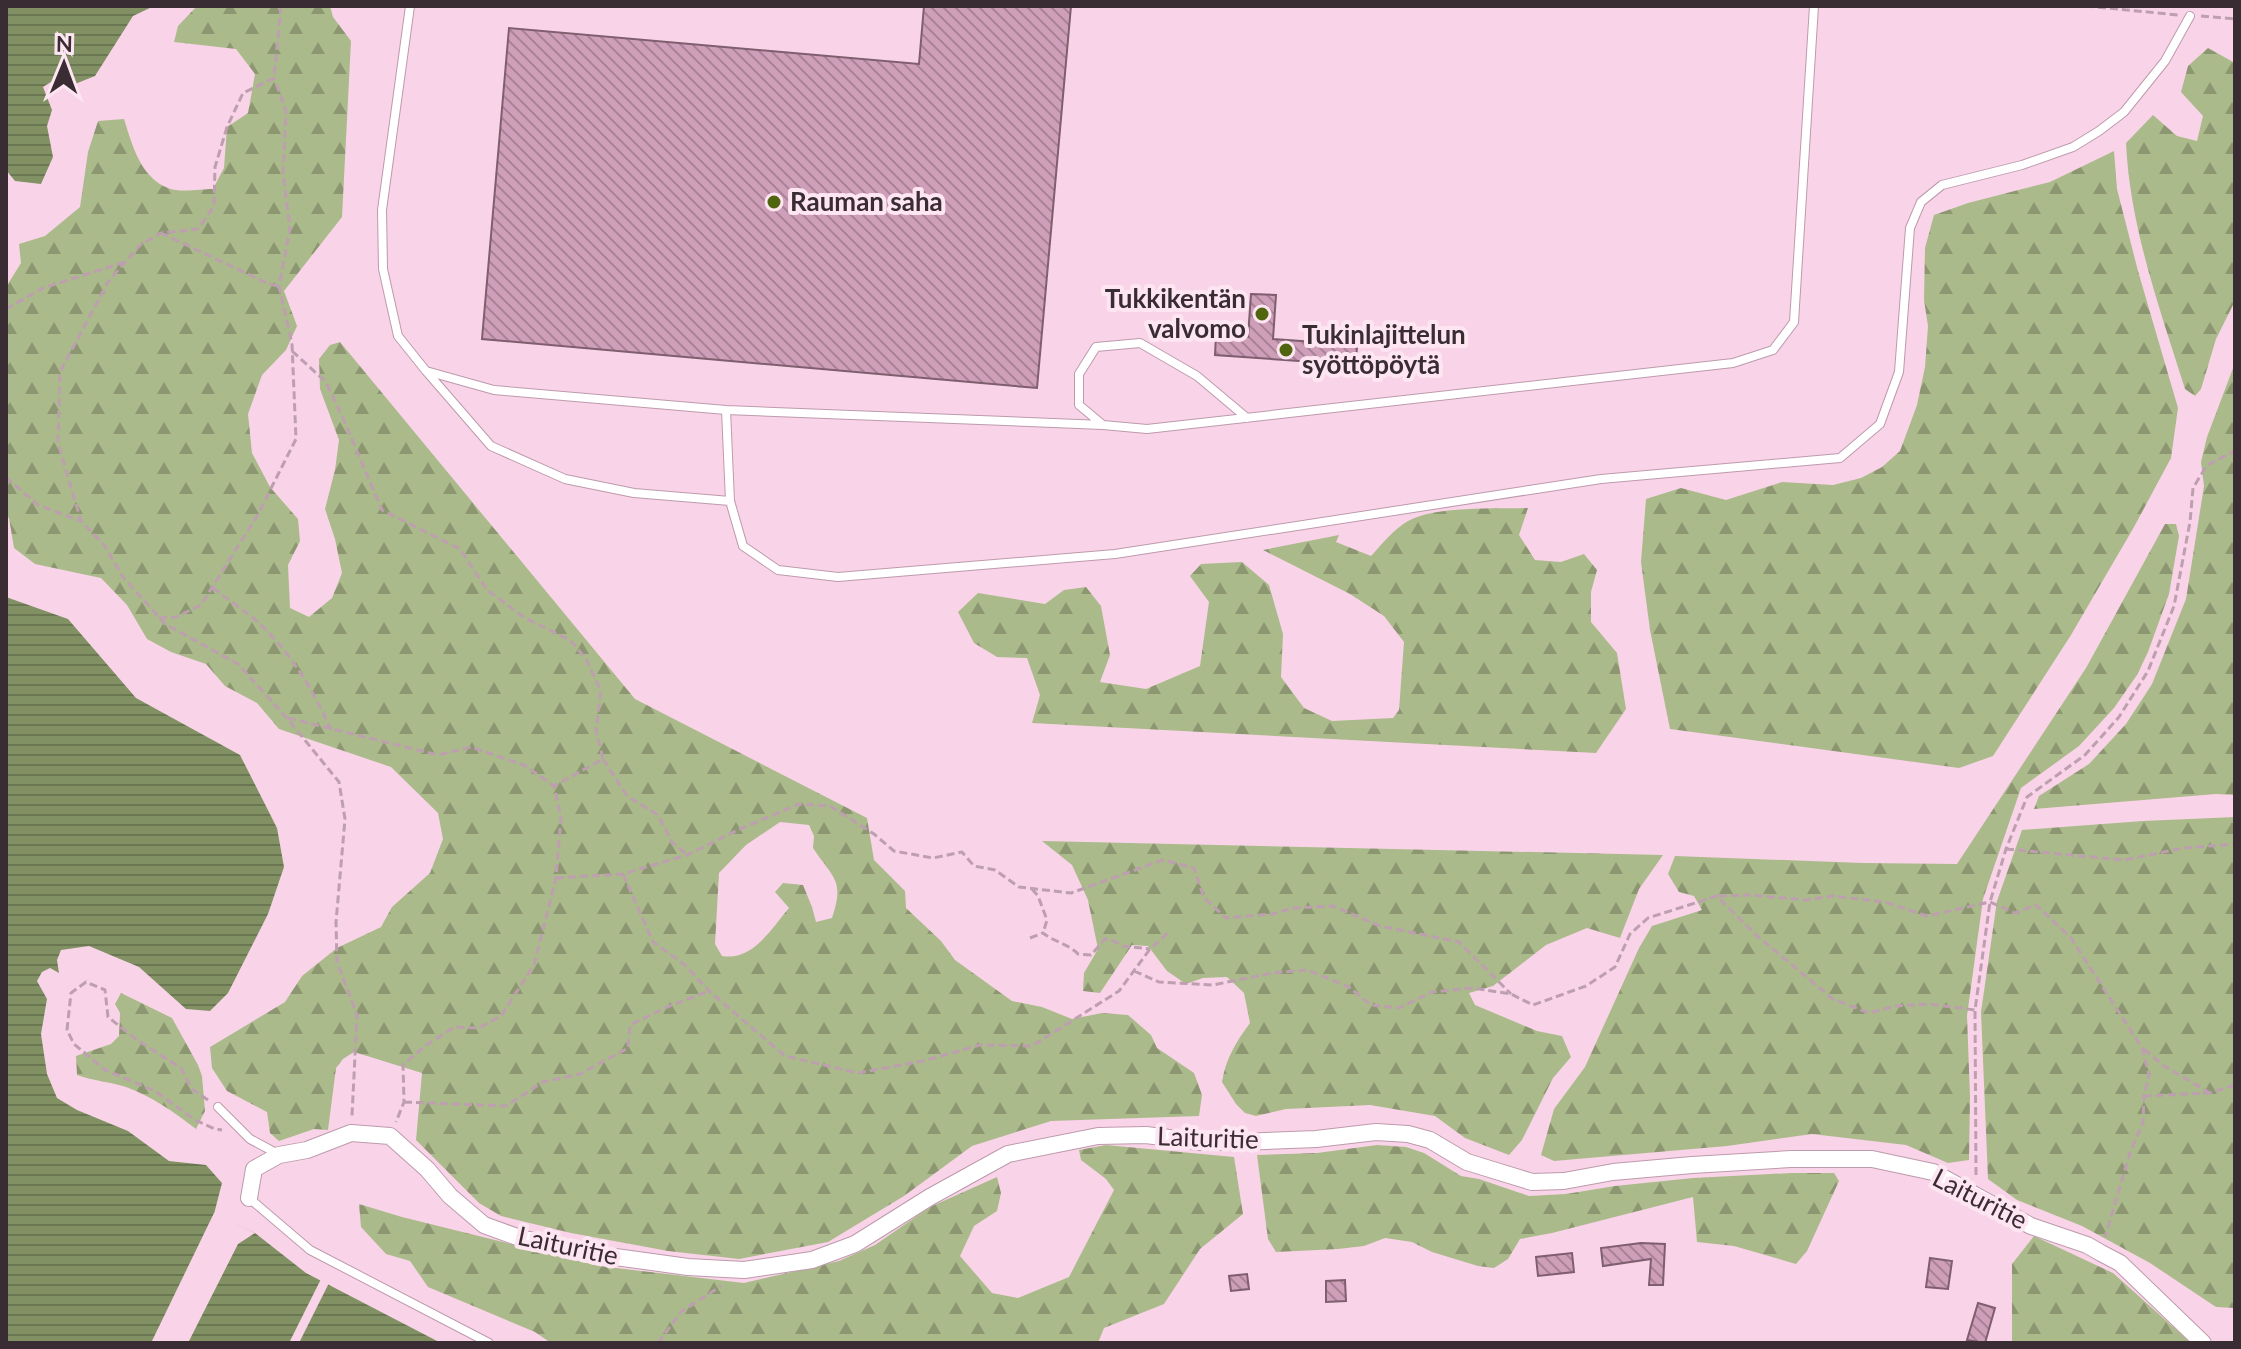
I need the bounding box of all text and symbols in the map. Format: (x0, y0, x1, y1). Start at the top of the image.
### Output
north arrow (24, 24, 104, 104)
text: N (56, 30, 73, 57)
place label: Rauman saha (790, 185, 943, 217)
marker: Rauman saha (765, 193, 783, 211)
place label: Tukkikentän valvomo (1105, 282, 1246, 344)
marker: Tukkikentän valvomo (1253, 305, 1271, 323)
place label: Tukinlajittelun syöttöpöytä (1302, 318, 1466, 380)
marker: Tukinlajittelun syöttöpöytä (1277, 341, 1295, 359)
street label: Laituritie (1157, 1119, 1259, 1155)
street label: Laituritie (1928, 1161, 2033, 1235)
street label: Laituritie (515, 1219, 621, 1271)

